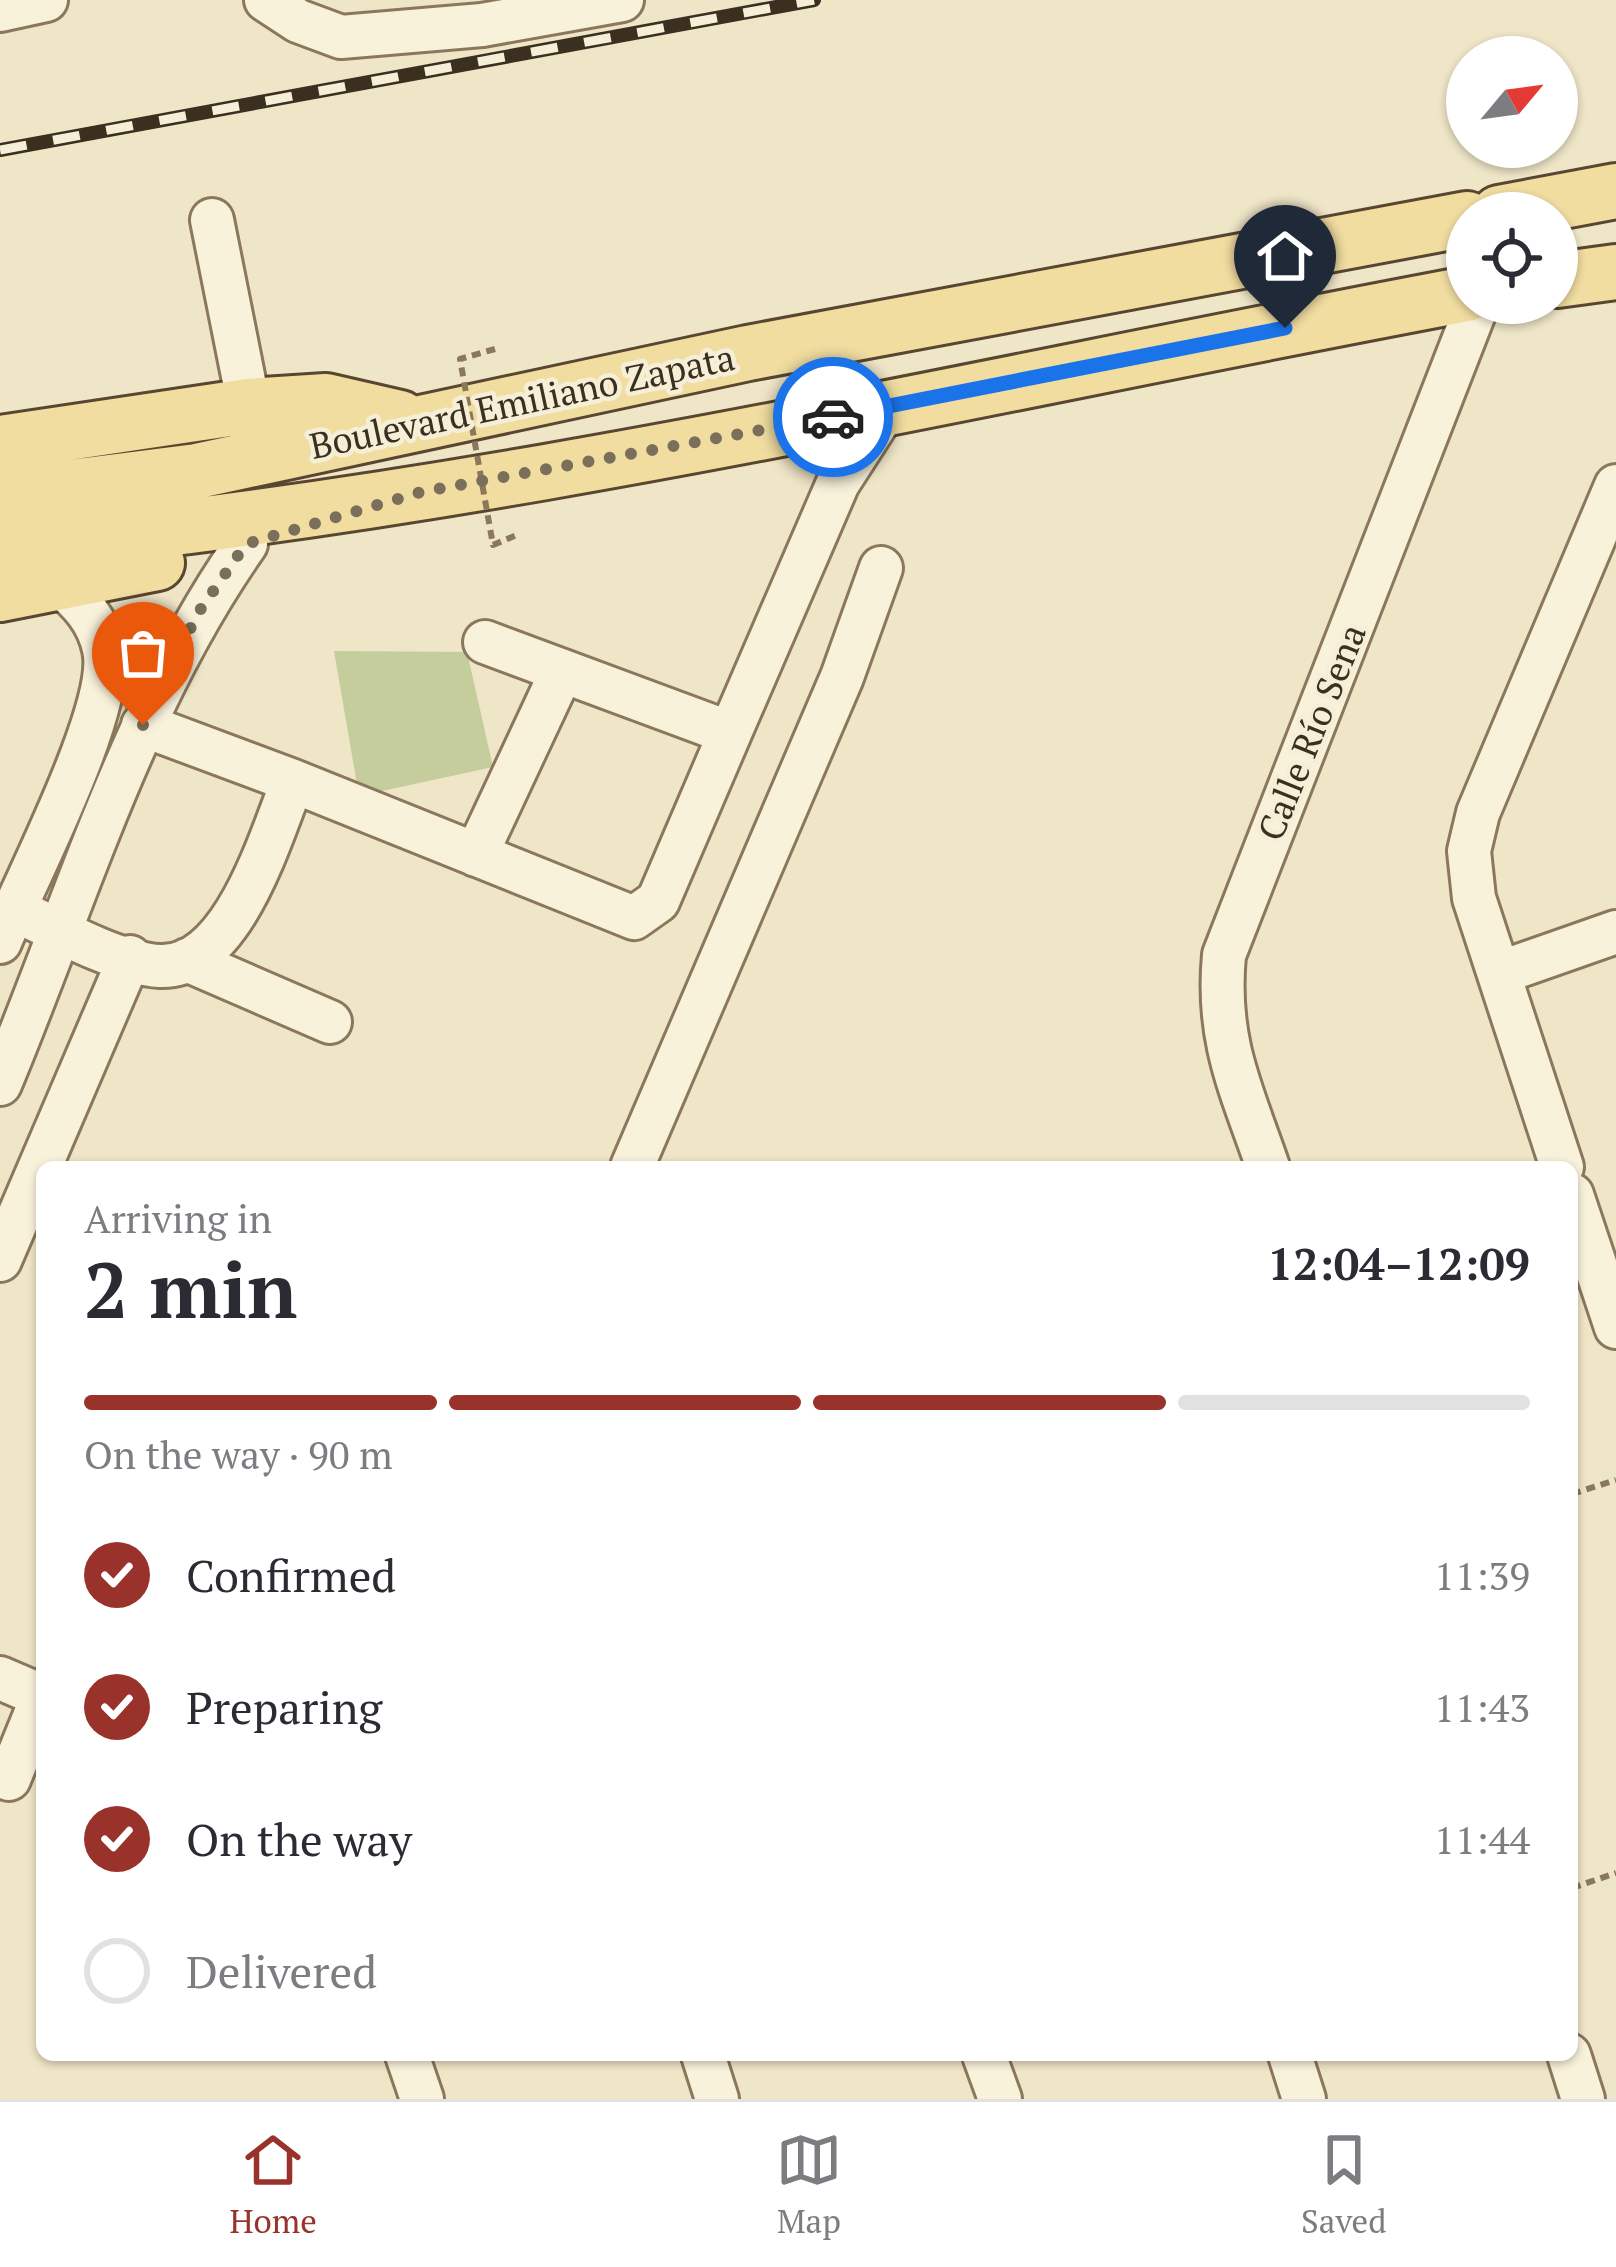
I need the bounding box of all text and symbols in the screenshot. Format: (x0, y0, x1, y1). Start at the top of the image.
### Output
north arrow (1446, 36, 1578, 168)
map controls (1446, 36, 1578, 324)
button: locate (1446, 192, 1578, 324)
pin (1234, 205, 1336, 328)
icon: home (1252, 223, 1318, 289)
street label: Boulevard Emiliano Zapata (305, 333, 739, 469)
courier (773, 357, 893, 477)
icon: car (800, 384, 866, 450)
pin (92, 602, 194, 725)
street label: Calle Río Sena (1246, 617, 1376, 847)
icon: bag (110, 620, 176, 686)
text: Arriving in (84, 1192, 272, 1244)
text: 12:04–12:09 (1268, 1233, 1530, 1293)
text: 2 min (84, 1237, 297, 1340)
text: On the way · 90 m (84, 1428, 393, 1480)
icon: check (84, 1542, 150, 1608)
text: Confirmed (186, 1545, 396, 1605)
text: 11:39 (1434, 1549, 1530, 1601)
icon: check (84, 1674, 150, 1740)
text: Preparing (186, 1677, 382, 1737)
text: 11:43 (1434, 1681, 1530, 1733)
icon: check (84, 1806, 150, 1872)
text: On the way (186, 1809, 412, 1869)
text: 11:44 (1434, 1813, 1530, 1865)
text: Delivered (186, 1941, 377, 2001)
tab: Home (230, 2127, 317, 2242)
tab: Map (776, 2127, 842, 2242)
tab: Saved (1301, 2127, 1386, 2242)

